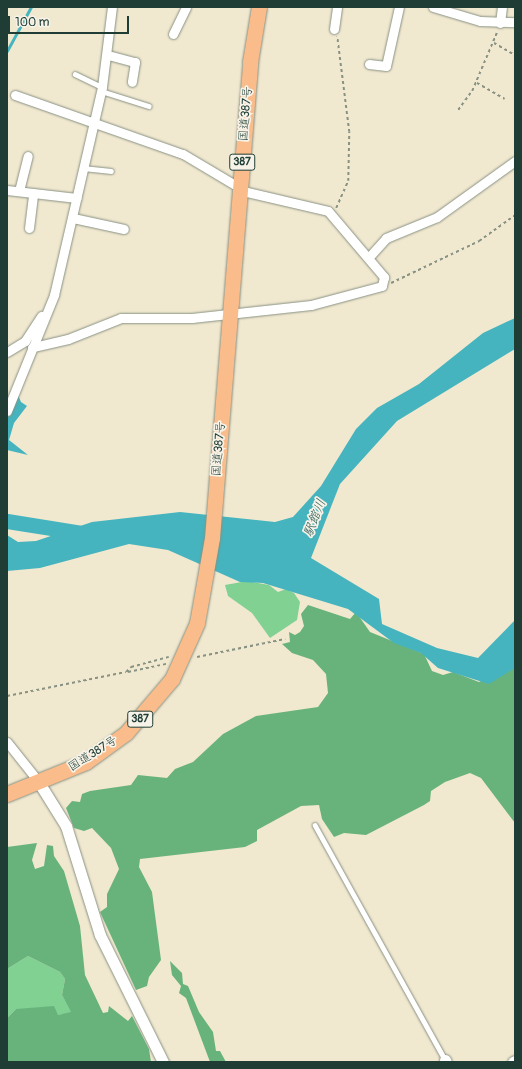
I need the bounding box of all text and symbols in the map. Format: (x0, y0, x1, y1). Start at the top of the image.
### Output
scale bar (10, 8, 131, 34)
text: 100 m (15, 15, 49, 30)
street label: 国道387号 (236, 86, 256, 142)
road number: 387 (229, 153, 255, 171)
street label: 国道387号 (209, 421, 229, 477)
water label: 駅館川 (300, 497, 330, 539)
road number: 387 (127, 710, 153, 728)
street label: 国道387号 (66, 733, 120, 775)

